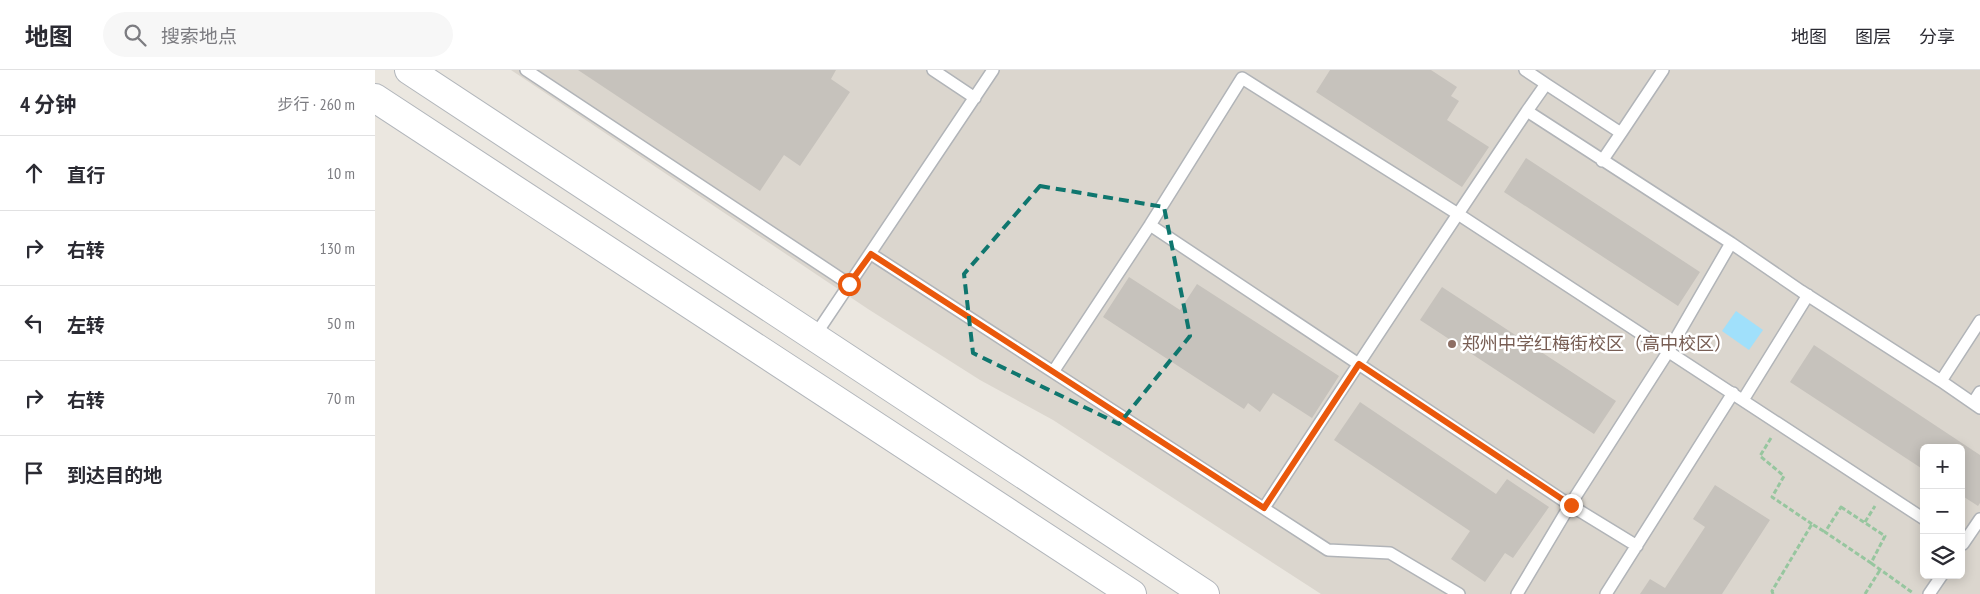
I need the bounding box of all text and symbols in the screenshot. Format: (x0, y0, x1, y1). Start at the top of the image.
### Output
search box (103, 12, 453, 57)
text: 地图 (25, 21, 73, 52)
icon: search (121, 21, 149, 49)
text: 搜索地点 (161, 24, 237, 48)
text: 地图 (1791, 25, 1827, 48)
text: 图层 (1855, 25, 1891, 48)
text: 分享 (1919, 25, 1955, 48)
text: 4 分钟 (20, 91, 76, 118)
text: 步行 · 260 m (277, 94, 355, 114)
icon: ahead (20, 159, 48, 187)
text: 直行 (67, 163, 105, 187)
text: 10 m (327, 163, 355, 183)
icon: right (20, 234, 48, 262)
text: 右转 (67, 238, 105, 262)
text: 130 m (320, 238, 355, 258)
route start (838, 273, 861, 296)
icon: left (20, 309, 48, 337)
text: 左转 (67, 313, 105, 337)
text: 50 m (327, 313, 355, 333)
place label: 郑州中学红梅街校区（高中校区） (1462, 332, 1732, 355)
marker: 郑州中学红梅街校区（高中校区） (1446, 338, 1458, 350)
icon: right (20, 384, 48, 412)
text: 右转 (67, 388, 105, 412)
text: 70 m (327, 388, 355, 408)
map controls (1920, 444, 1965, 579)
button: + (1920, 444, 1965, 489)
icon: arrive (20, 459, 48, 487)
text: 到达目的地 (67, 463, 162, 487)
button: − (1920, 489, 1965, 534)
route end (1560, 494, 1583, 517)
button: layers (1920, 534, 1965, 579)

